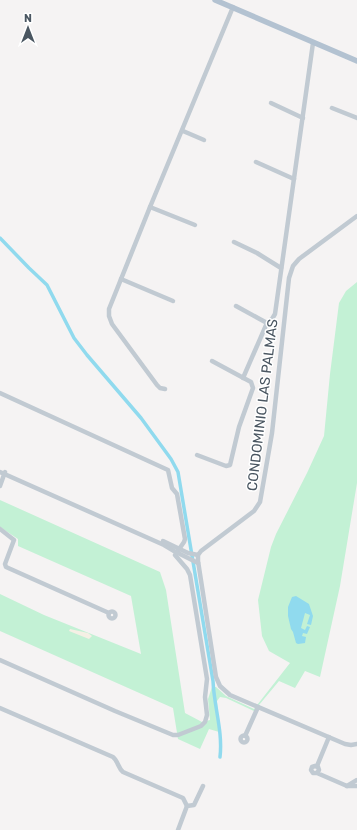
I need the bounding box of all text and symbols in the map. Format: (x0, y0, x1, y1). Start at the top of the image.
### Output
north arrow (8, 8, 48, 48)
text: N (24, 12, 32, 25)
street label: CONDOMINIO LAS PALMAS (244, 318, 282, 492)

